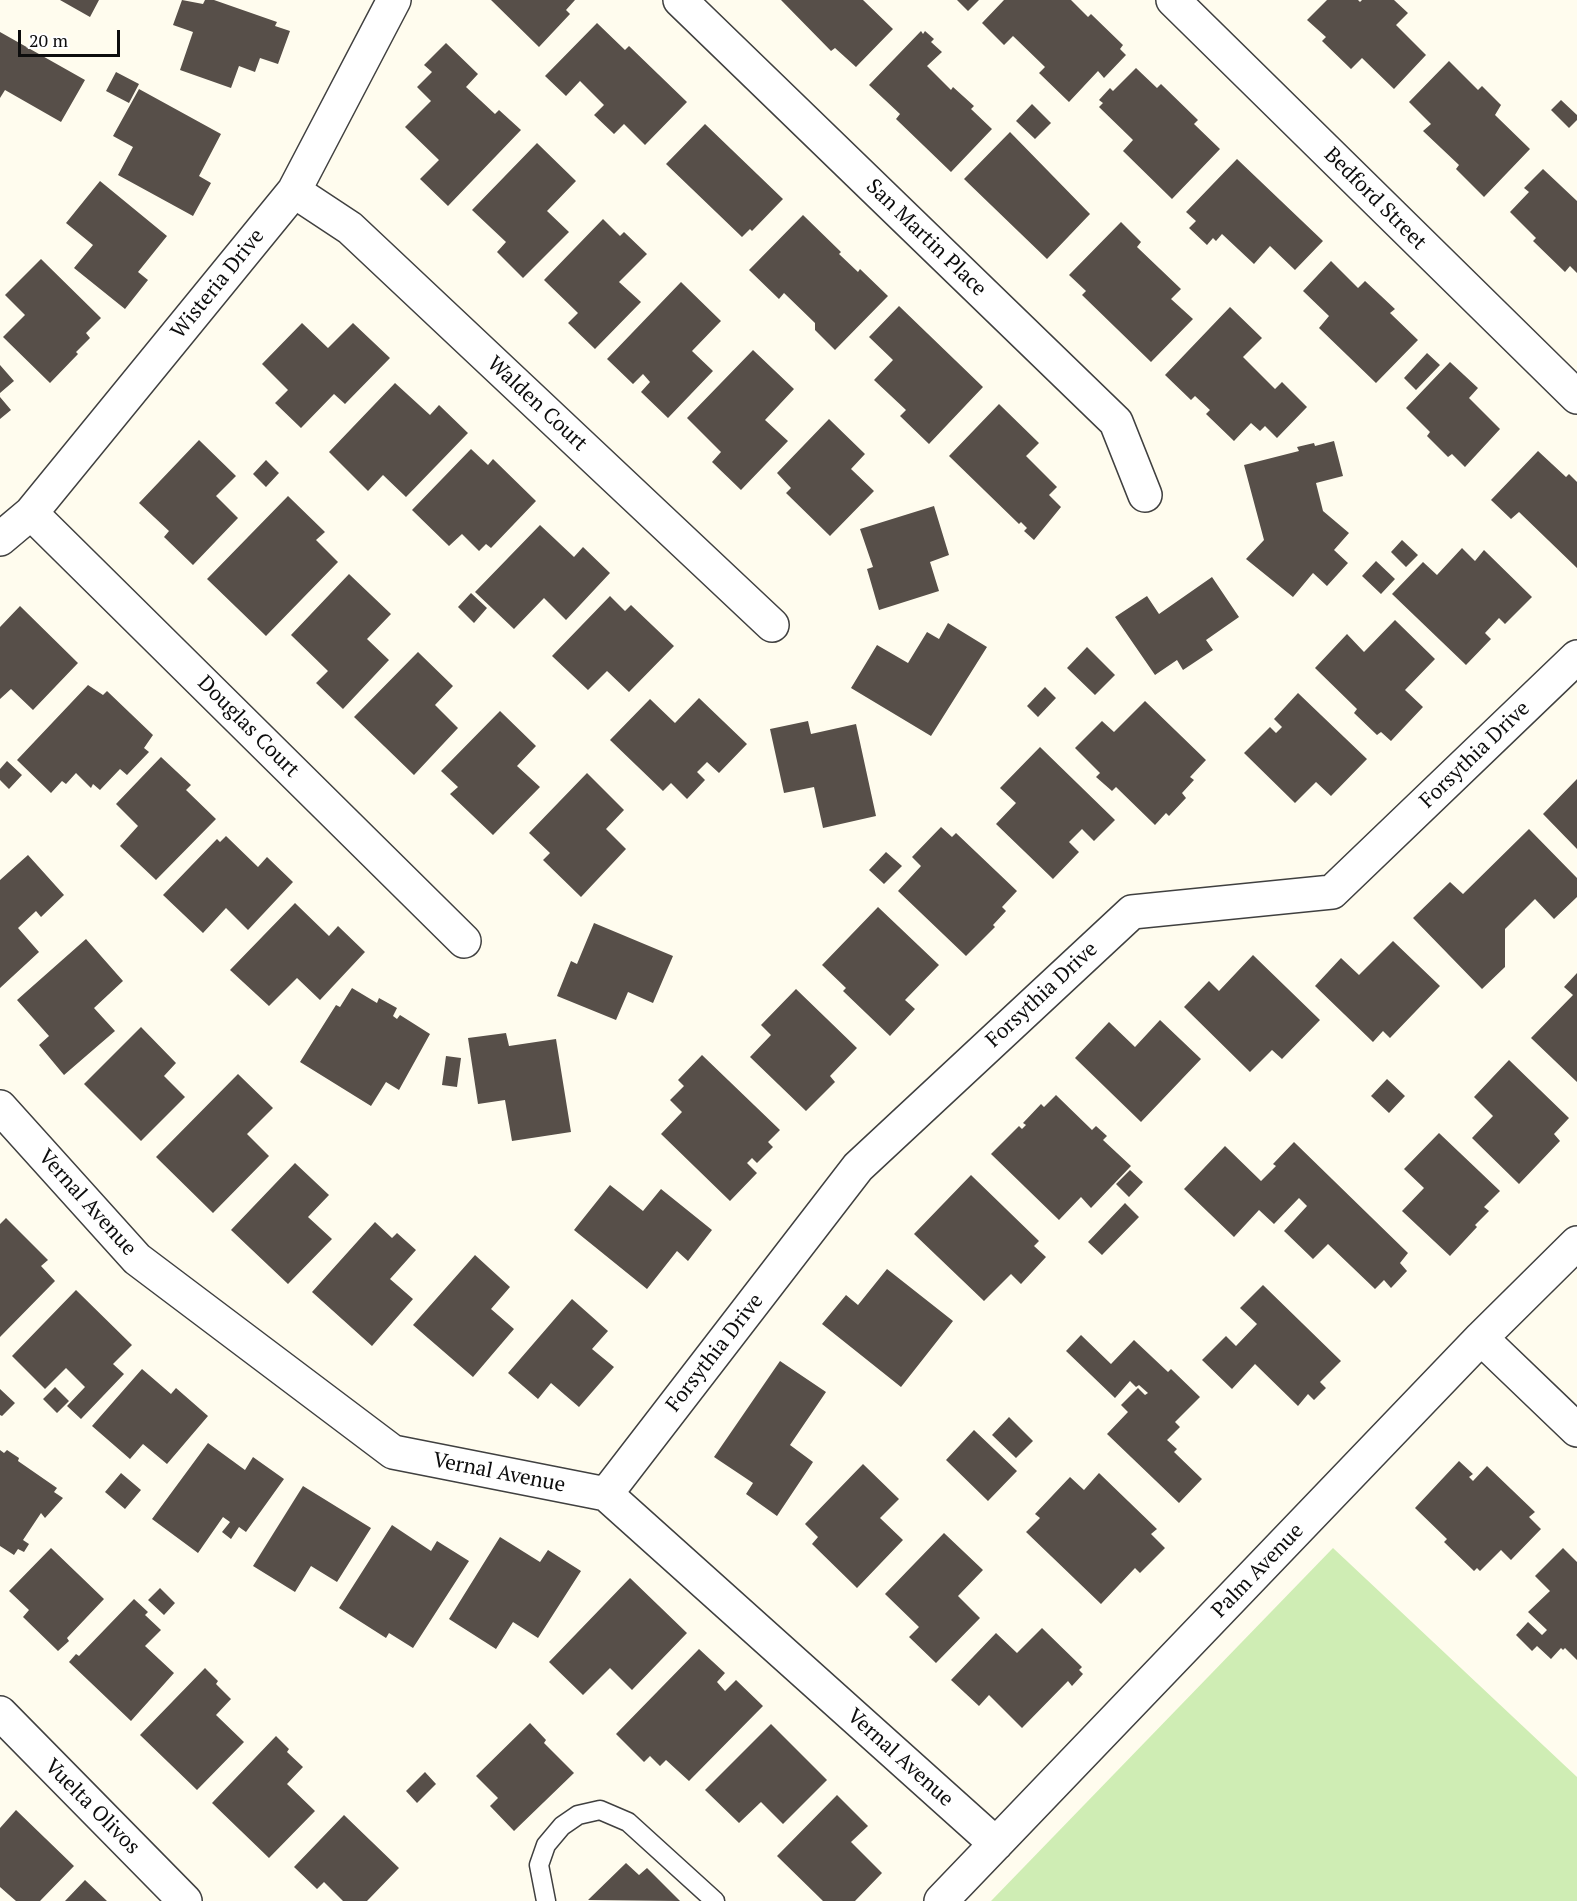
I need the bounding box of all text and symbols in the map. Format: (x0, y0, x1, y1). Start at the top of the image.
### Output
scale bar (21, 18, 123, 56)
text: 20 m (29, 28, 68, 52)
street label: Bedford Street (1319, 143, 1431, 255)
street label: San Martin Place (861, 174, 991, 302)
street label: Wisteria Drive (166, 224, 270, 344)
street label: Walden Court (482, 351, 592, 457)
street label: Douglas Court (192, 671, 304, 783)
street label: Forsythia Drive (1415, 696, 1535, 814)
street label: Forsythia Drive (981, 937, 1103, 1053)
street label: Vernal Avenue (33, 1145, 141, 1261)
street label: Forsythia Drive (661, 1289, 769, 1417)
street label: Vernal Avenue (431, 1448, 567, 1498)
street label: Palm Avenue (1207, 1519, 1309, 1623)
street label: Vernal Avenue (842, 1704, 958, 1812)
street label: Vuelta Olivos (39, 1754, 145, 1860)

